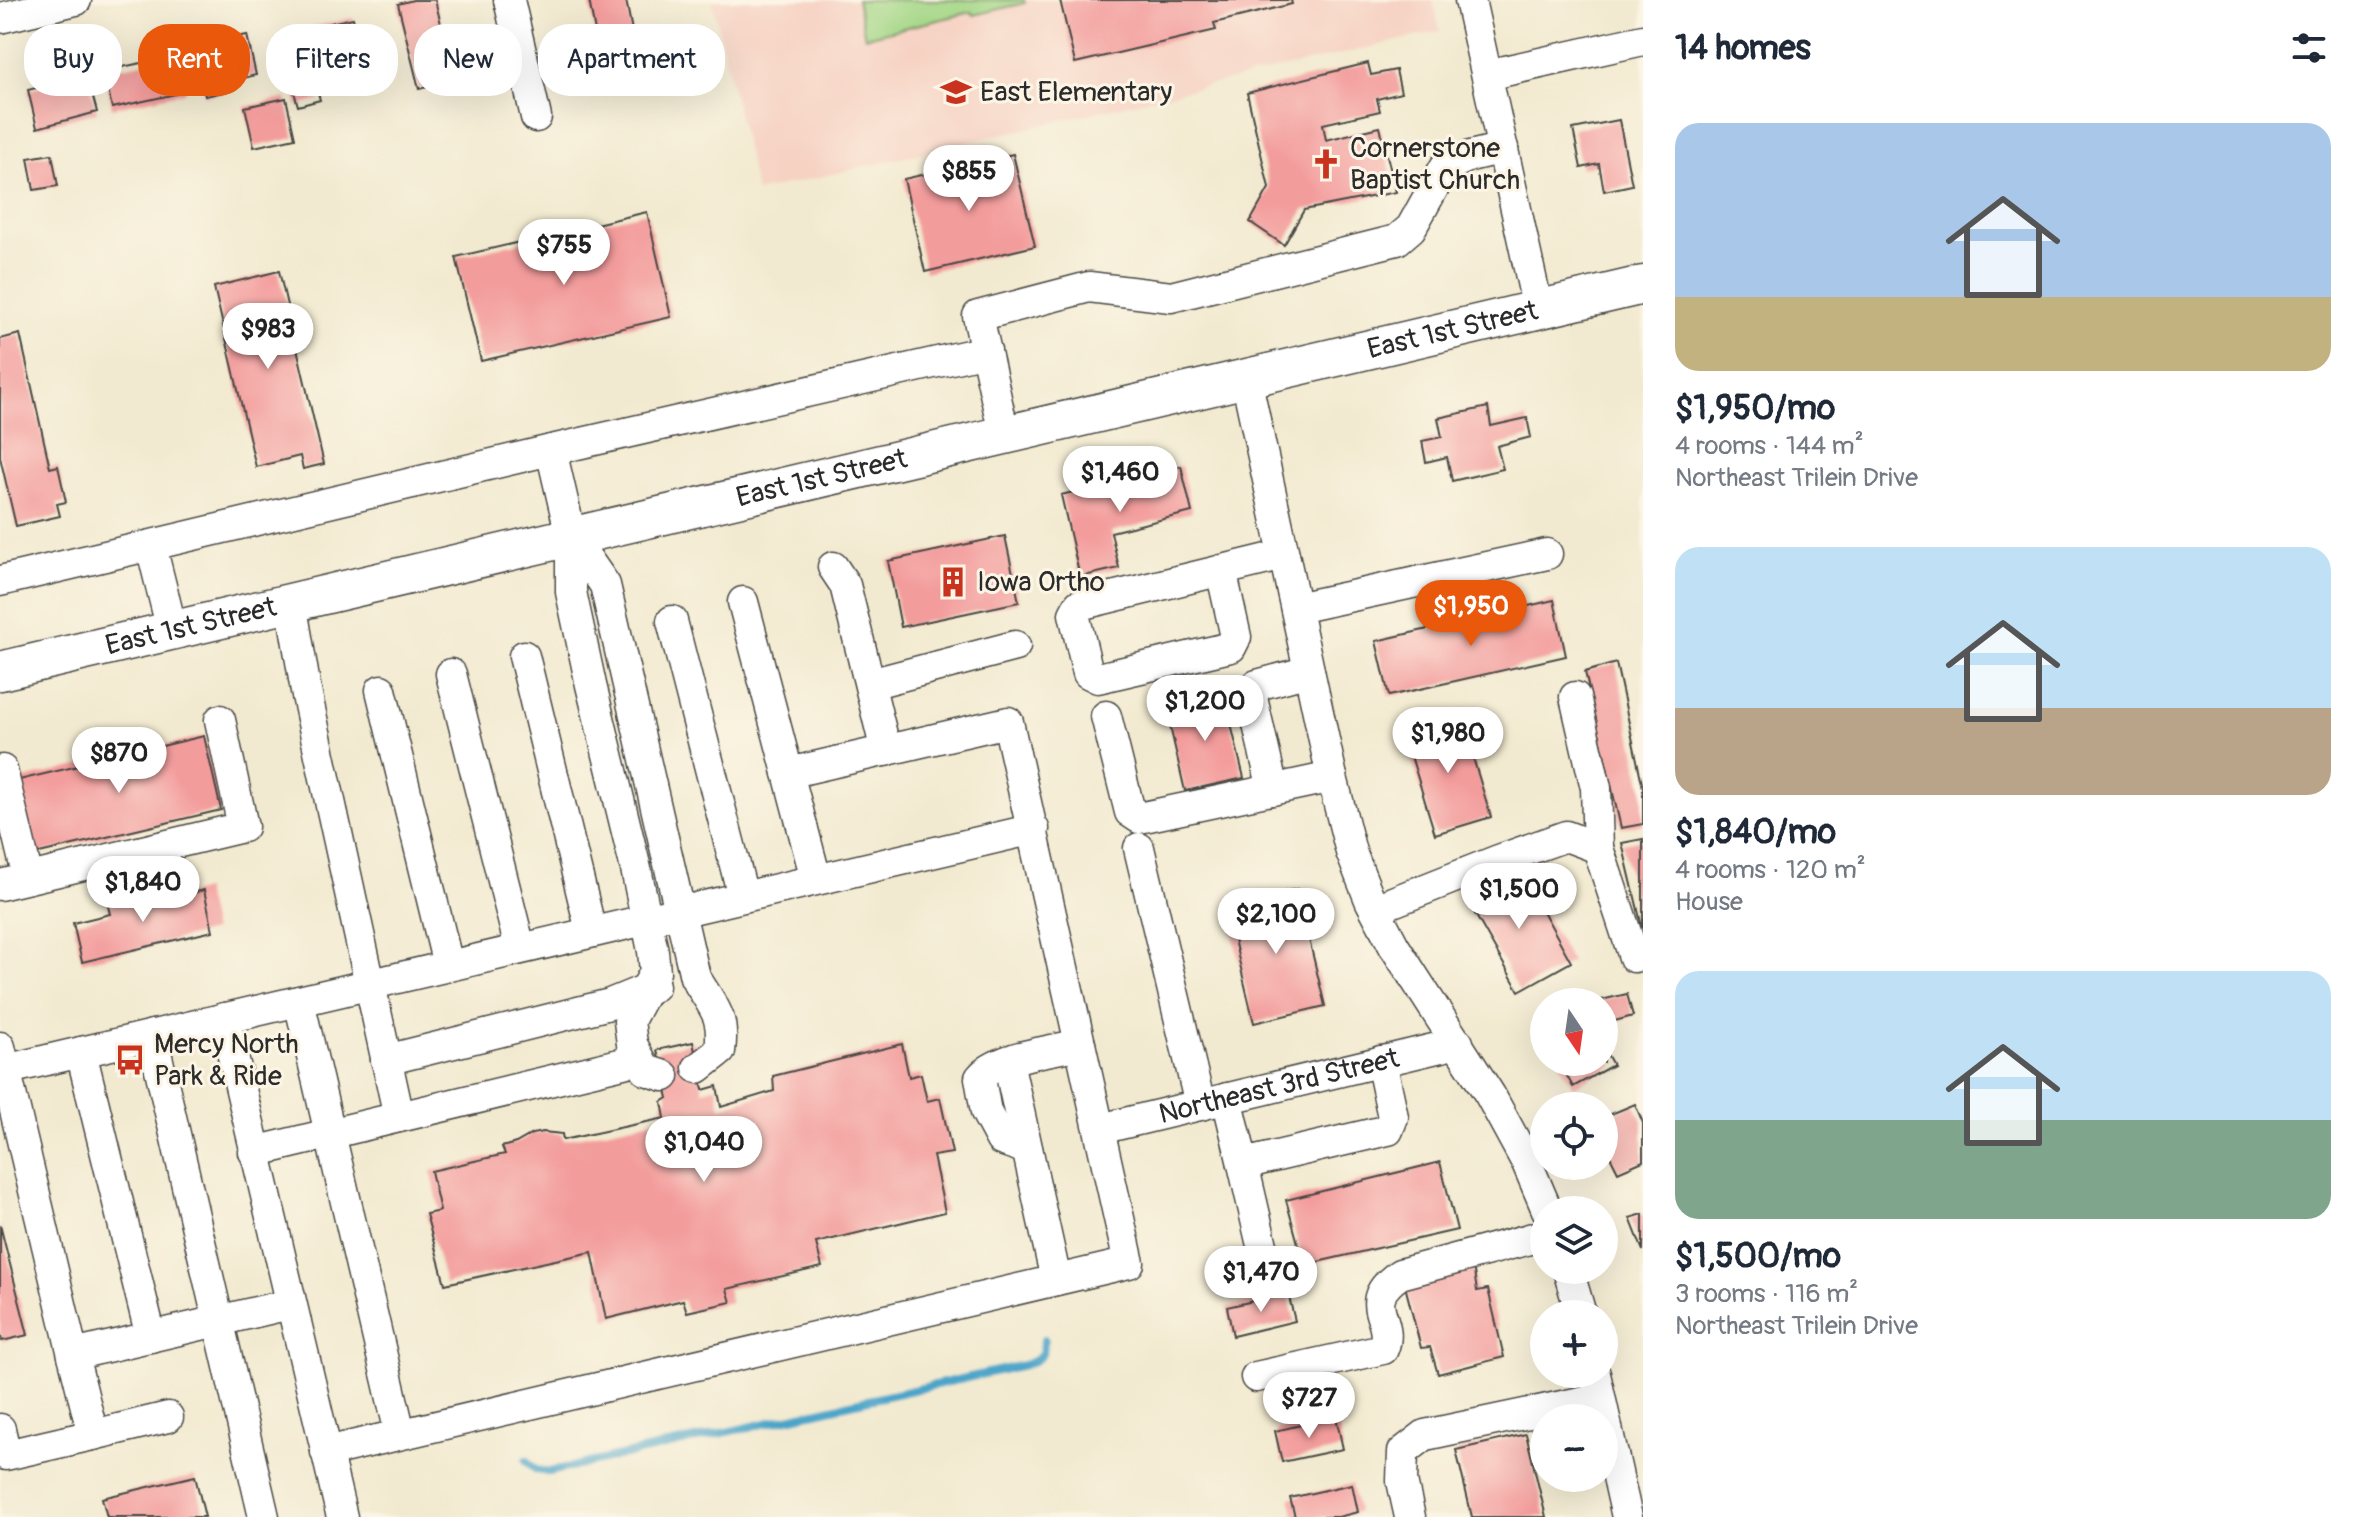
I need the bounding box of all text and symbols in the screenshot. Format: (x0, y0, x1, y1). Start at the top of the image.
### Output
chip: Buy (24, 24, 122, 96)
chip: Rent (138, 24, 250, 96)
chip: Filters (266, 24, 398, 96)
chip: New (414, 24, 522, 96)
chip: Apartment (538, 24, 725, 96)
icon: filters (2287, 26, 2331, 70)
text: 14 homes (1675, 27, 1811, 70)
school or university icon: East Elementary (939, 75, 973, 109)
place label: East Elementary (980, 75, 1172, 110)
place label: Cornerstone Baptist Church (1350, 131, 1520, 198)
pin: $855 (922, 145, 1016, 213)
church icon: Cornerstone Baptist Church (1309, 147, 1343, 181)
text: $855 (941, 155, 997, 187)
icon: home (1931, 175, 2075, 319)
pin: $755 (517, 219, 611, 287)
text: $755 (536, 229, 592, 261)
street label: East 1st Street (1364, 293, 1542, 367)
pin: $983 (221, 303, 315, 371)
text: $983 (240, 313, 296, 345)
text: $1,950/mo (1675, 387, 1835, 430)
text: 4 rooms · 144 m² (1675, 430, 1864, 462)
street label: East 1st Street (733, 441, 911, 515)
pin: $1,460 (1055, 446, 1185, 514)
text: $1,460 (1081, 456, 1159, 488)
text: Northeast Trilein Drive (1675, 462, 1918, 494)
building icon: Iowa Ortho (936, 565, 970, 599)
place label: Iowa Ortho (977, 565, 1105, 600)
pin: $1,950 (1406, 580, 1536, 648)
street label: East 1st Street (102, 589, 280, 663)
text: $1,950 (1433, 590, 1509, 622)
icon: home (1931, 599, 2075, 743)
pin: $1,200 (1140, 675, 1270, 743)
text: $1,200 (1165, 685, 1245, 717)
pin: $1,980 (1383, 707, 1513, 775)
text: $1,980 (1410, 717, 1486, 749)
pin: $870 (72, 727, 166, 795)
text: $870 (90, 737, 148, 769)
text: $1,840/mo (1675, 811, 1836, 854)
text: 4 rooms · 120 m² (1675, 854, 1866, 886)
pin: $1,840 (78, 856, 208, 924)
pin: $1,500 (1454, 863, 1584, 931)
text: $1,840 (105, 866, 181, 898)
text: $1,500 (1479, 873, 1559, 905)
text: House (1675, 886, 1743, 918)
pin: $2,100 (1211, 888, 1341, 956)
text: $2,100 (1236, 898, 1316, 930)
north arrow (1530, 988, 1618, 1076)
map controls (1530, 988, 1618, 1492)
icon: home (1931, 1023, 2075, 1167)
place label: Mercy North Park & Ride (154, 1027, 299, 1094)
street label: Northeast 3rd Street (1155, 1040, 1403, 1132)
bus stop icon: Mercy North Park & Ride (113, 1043, 147, 1077)
button: locate (1530, 1092, 1618, 1180)
pin: $1,040 (639, 1116, 769, 1184)
text: $1,040 (663, 1126, 745, 1158)
button: layers (1530, 1196, 1618, 1284)
text: $1,500/mo (1675, 1235, 1841, 1278)
pin: $1,470 (1196, 1246, 1326, 1314)
text: $1,470 (1222, 1256, 1300, 1288)
text: 3 rooms · 116 m² (1675, 1278, 1858, 1310)
button: + (1530, 1300, 1618, 1388)
text: Northeast Trilein Drive (1675, 1310, 1918, 1342)
pin: $727 (1262, 1372, 1356, 1440)
text: $727 (1281, 1382, 1337, 1414)
button: − (1530, 1404, 1618, 1492)

